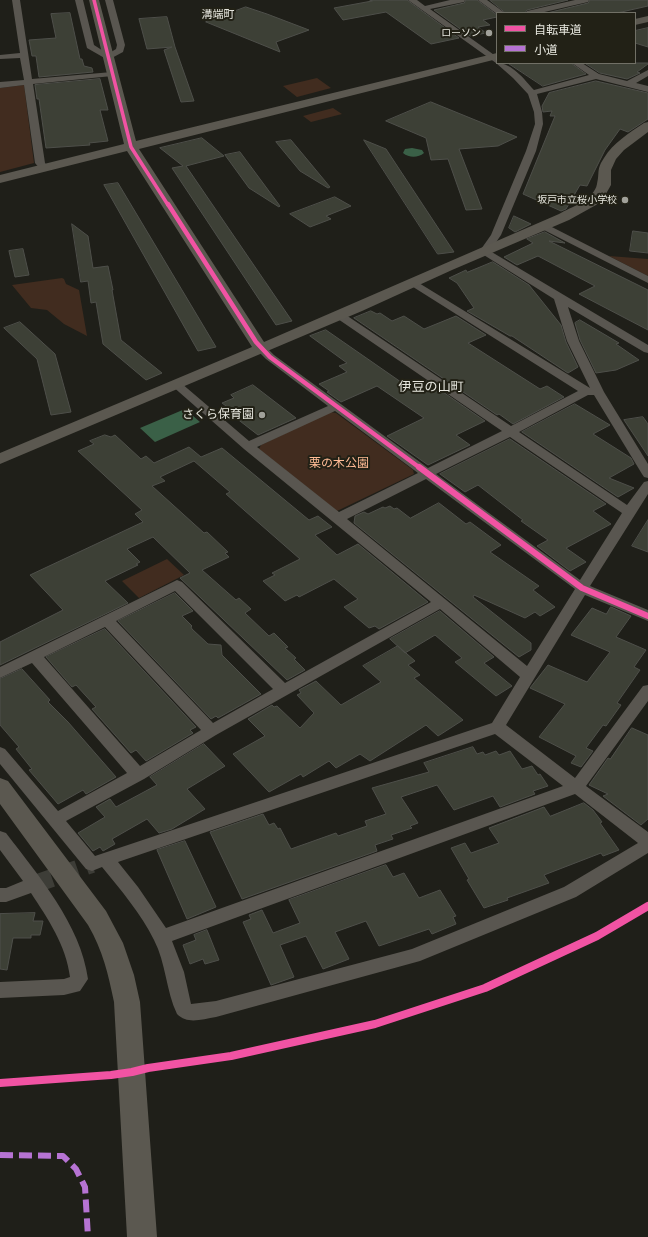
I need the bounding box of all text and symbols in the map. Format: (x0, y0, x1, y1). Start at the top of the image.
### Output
district label: 溝端町 (202, 8, 234, 22)
legend (496, 12, 636, 64)
text: 自転車道 (534, 23, 582, 37)
place label: ローソン (441, 27, 481, 39)
marker: ローソン (484, 28, 494, 38)
text: 小道 (534, 43, 558, 57)
place label: 坂戸市立桜小学校 (537, 194, 617, 206)
marker: 坂戸市立桜小学校 (620, 195, 630, 205)
district label: 伊豆の山町 (399, 379, 463, 395)
place label: さくら保育園 (182, 408, 254, 422)
marker: さくら保育園 (257, 410, 267, 420)
park label: 栗の木公園 (309, 457, 369, 471)

